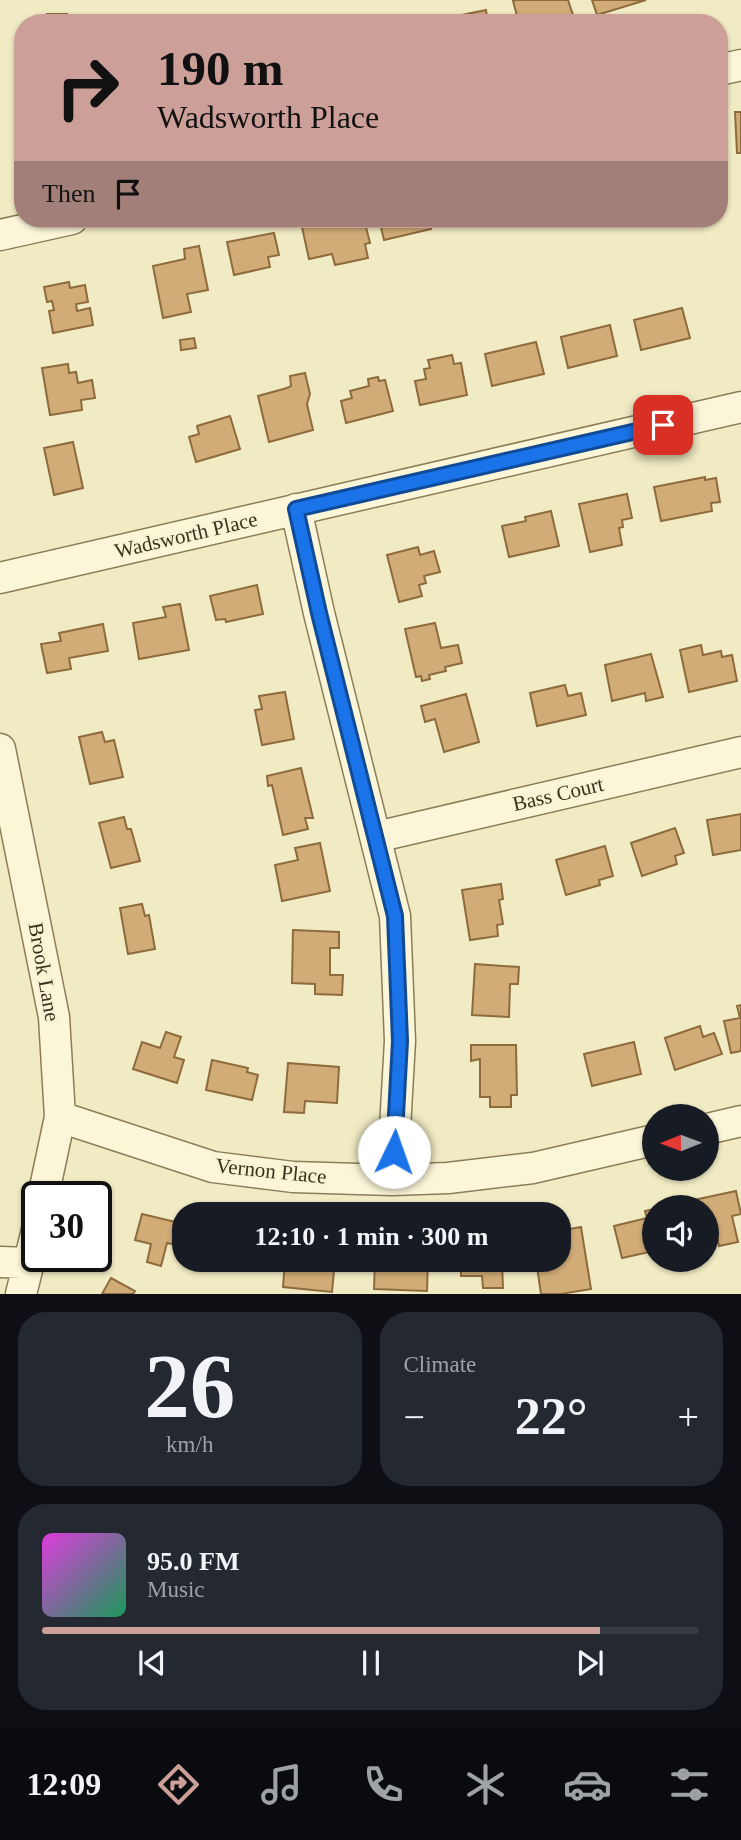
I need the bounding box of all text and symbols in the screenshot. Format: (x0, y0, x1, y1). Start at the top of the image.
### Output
text: 190 m (157, 41, 284, 96)
icon: right (42, 42, 133, 133)
text: Wadsworth Place (157, 99, 379, 135)
icon: arrive (109, 175, 147, 213)
text: Then (42, 179, 95, 208)
pin (633, 395, 693, 455)
icon: arrive (644, 406, 682, 444)
street label: Wadsworth Place (112, 507, 260, 563)
street label: Bass Court (510, 772, 606, 816)
street label: Brook Lane (24, 921, 64, 1023)
north arrow (642, 1104, 719, 1181)
map controls (642, 1104, 719, 1272)
position arrow (357, 1115, 431, 1189)
street label: Vernon Place (214, 1153, 328, 1189)
speed limit sign: 30 (21, 1181, 112, 1272)
button: sound (642, 1195, 719, 1272)
text: 12:10 · 1 min · 300 m (255, 1222, 489, 1251)
text: 26 (144, 1336, 235, 1437)
text: Climate (404, 1352, 476, 1377)
text: 22° (515, 1388, 588, 1445)
text: − (404, 1396, 425, 1438)
text: + (678, 1396, 699, 1438)
text: km/h (166, 1432, 213, 1457)
text: 95.0 FM (147, 1547, 239, 1576)
text: Music (147, 1577, 205, 1602)
icon: previous (133, 1644, 171, 1682)
icon: pause (352, 1644, 390, 1682)
icon: next (571, 1644, 609, 1682)
icon: directions (154, 1760, 203, 1809)
icon: music (257, 1760, 306, 1809)
icon: phone (359, 1760, 408, 1809)
icon: climate (461, 1760, 510, 1809)
icon: car (563, 1760, 612, 1809)
icon: filters (665, 1760, 714, 1809)
text: 12:09 (27, 1766, 101, 1802)

